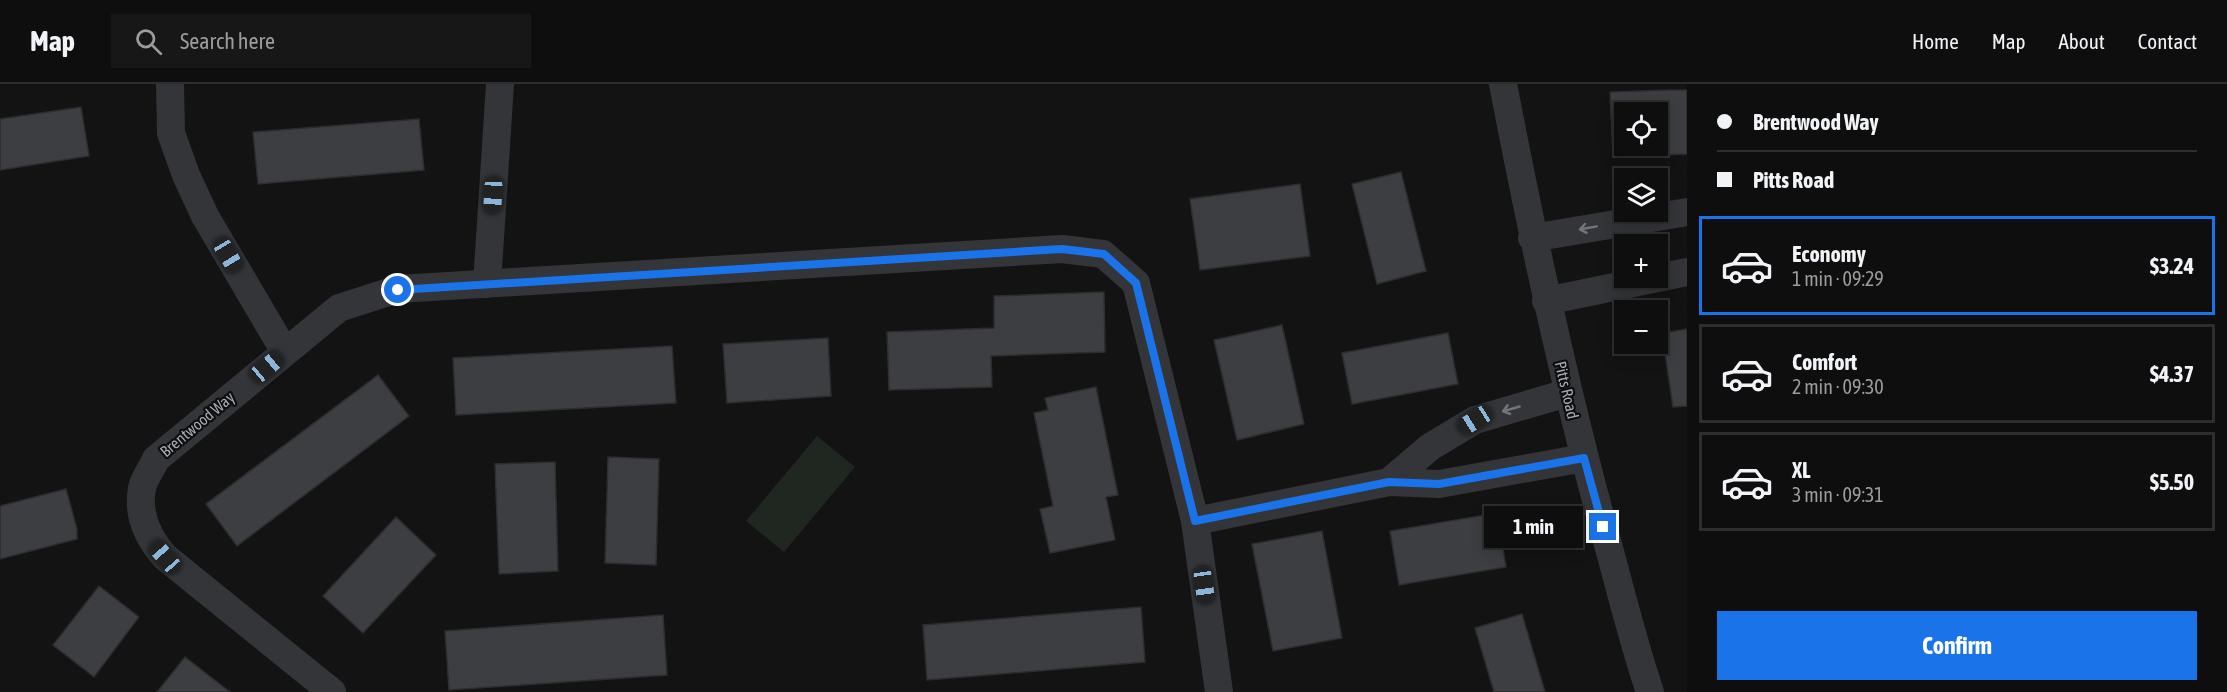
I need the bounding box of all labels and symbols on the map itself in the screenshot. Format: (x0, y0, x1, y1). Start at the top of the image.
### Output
car (483, 177, 503, 213)
one-way arrow (1579, 223, 1598, 234)
car (211, 235, 245, 275)
route start (384, 276, 411, 303)
car (247, 349, 287, 385)
street label: Pitts Road (1552, 359, 1582, 421)
street label: Brentwood Way (156, 388, 239, 461)
car (1455, 403, 1495, 437)
one-way arrow (1502, 404, 1521, 415)
callout: 1 min (1483, 506, 1582, 548)
route end (1589, 513, 1616, 540)
car (146, 538, 184, 576)
car (1193, 566, 1215, 604)

